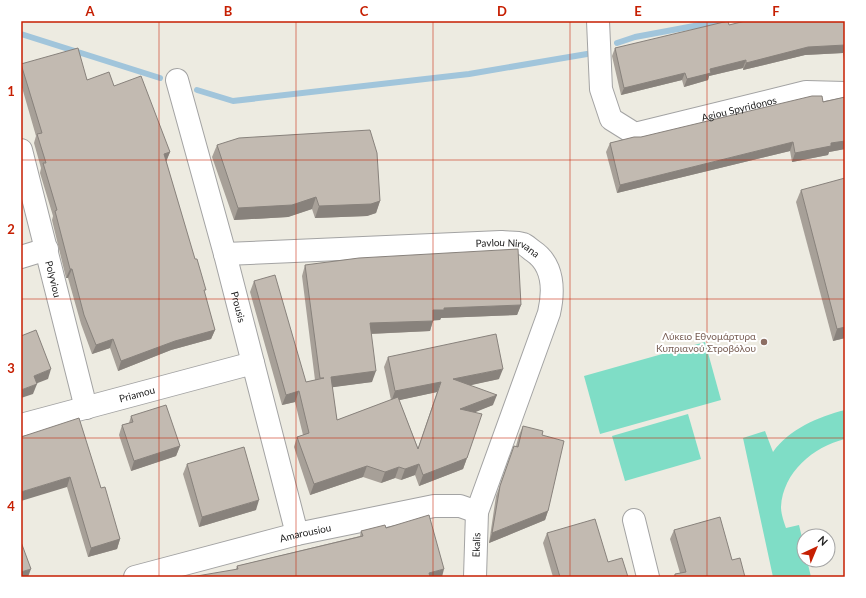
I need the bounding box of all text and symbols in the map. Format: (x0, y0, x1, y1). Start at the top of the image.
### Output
text: A (84, 3, 95, 19)
text: B (224, 3, 233, 19)
text: C (360, 3, 369, 19)
text: D (497, 3, 507, 19)
text: E (634, 3, 642, 19)
text: F (772, 3, 780, 19)
text: 1 (7, 83, 15, 99)
street label: Agiou Spyridonos (700, 93, 778, 123)
text: 2 (7, 221, 15, 237)
street label: Pavlou Nirvana (475, 236, 542, 260)
street label: Polyviou (43, 259, 64, 299)
street label: Prousis (229, 290, 248, 324)
place label: Λύκειο Εθνομάρτυρα Κυπριανού Στροβόλου (656, 330, 756, 354)
marker: Λύκειο Εθνομάρτυρα Κυπριανού Στροβόλου (759, 337, 769, 347)
text: 3 (7, 360, 15, 376)
street label: Priamou (118, 384, 156, 405)
text: 4 (7, 498, 15, 514)
street label: Amarousiou (278, 521, 332, 544)
north arrow (796, 528, 836, 568)
street label: Ekalis (470, 532, 482, 558)
text: N (816, 533, 831, 548)

